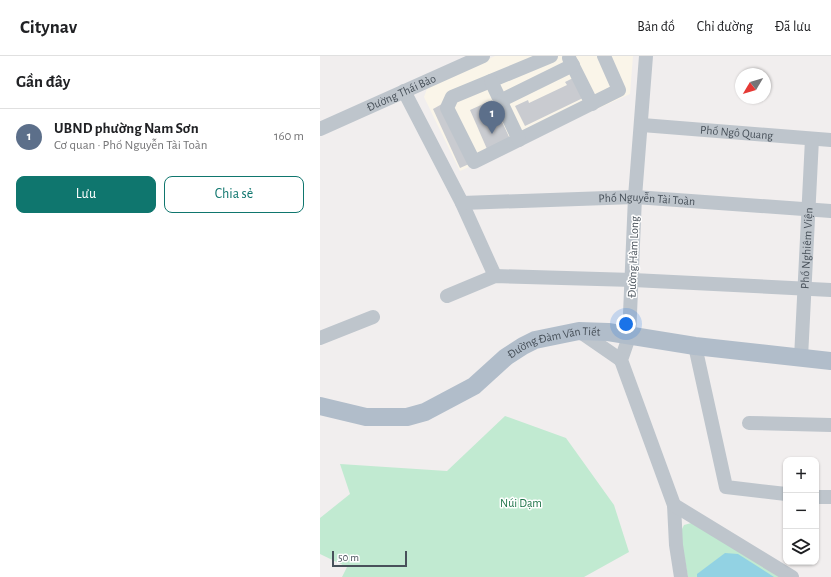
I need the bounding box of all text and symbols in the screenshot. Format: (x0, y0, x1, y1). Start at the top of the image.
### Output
text: Citynav (20, 18, 77, 37)
text: Bản đồ (637, 20, 675, 34)
text: Chỉ đường (697, 20, 753, 34)
text: Đã lưu (775, 20, 811, 34)
north arrow (735, 68, 771, 104)
street label: Đường Thái Bảo (365, 72, 438, 113)
text: Gần đây (16, 73, 70, 90)
pin: 1 (479, 101, 505, 134)
text: UBND phường Nam Sơn (54, 121, 199, 136)
street label: Phố Ngô Quang (700, 124, 774, 141)
text: 1 (27, 130, 31, 143)
text: 160 m (274, 130, 304, 143)
text: Cơ quan · Phố Nguyễn Tài Toàn (54, 139, 207, 152)
button: Lưu (16, 176, 156, 213)
button: Chia sẻ (164, 176, 304, 213)
street label: Phố Nguyễn Tài Toàn (598, 191, 696, 207)
street label: Phố Nghiêm Viện (798, 207, 815, 289)
street label: Đường Hàm Long (626, 216, 640, 298)
your location (616, 314, 636, 334)
street label: Đường Đàm Văn Tiết (505, 325, 601, 361)
map controls (783, 457, 819, 565)
button: + (783, 457, 819, 493)
button: − (783, 493, 819, 529)
park label: Núi Dạm (500, 497, 542, 509)
button: layers (783, 529, 819, 565)
scale bar (332, 549, 407, 568)
text: 50 m (338, 552, 359, 563)

